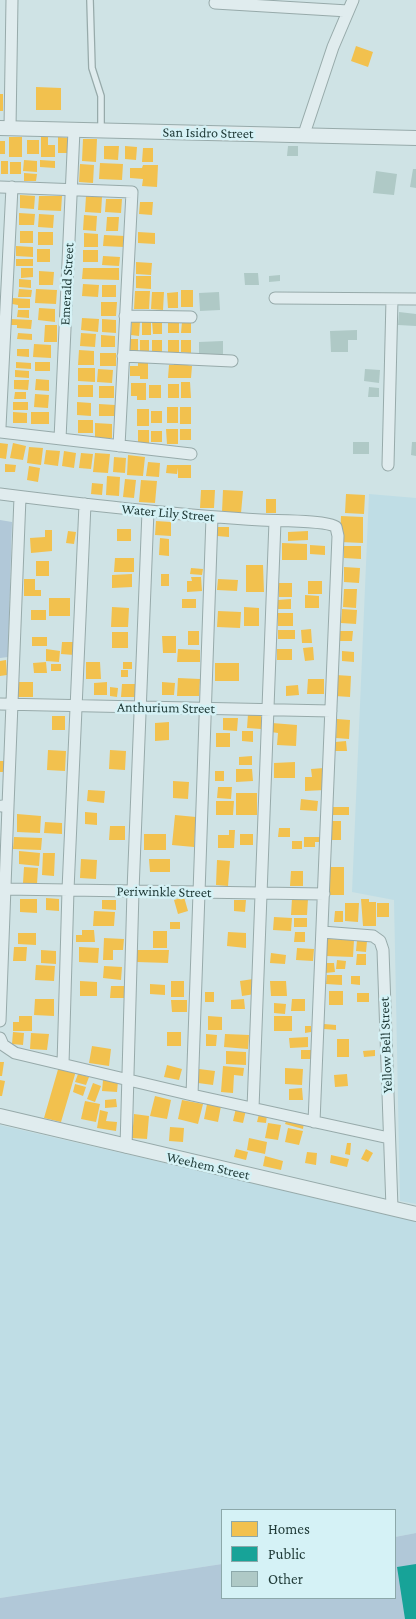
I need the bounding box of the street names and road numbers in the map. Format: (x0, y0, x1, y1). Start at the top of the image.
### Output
street label: San Isidro Street (162, 124, 254, 142)
street label: Emerald Street (56, 242, 78, 326)
street label: Water Lily Street (121, 501, 215, 525)
street label: Anthurium Street (117, 699, 215, 717)
street label: Periwinkle Street (116, 883, 212, 901)
street label: Yellow Bell Street (376, 997, 396, 1093)
street label: Weehem Street (165, 1148, 251, 1184)

